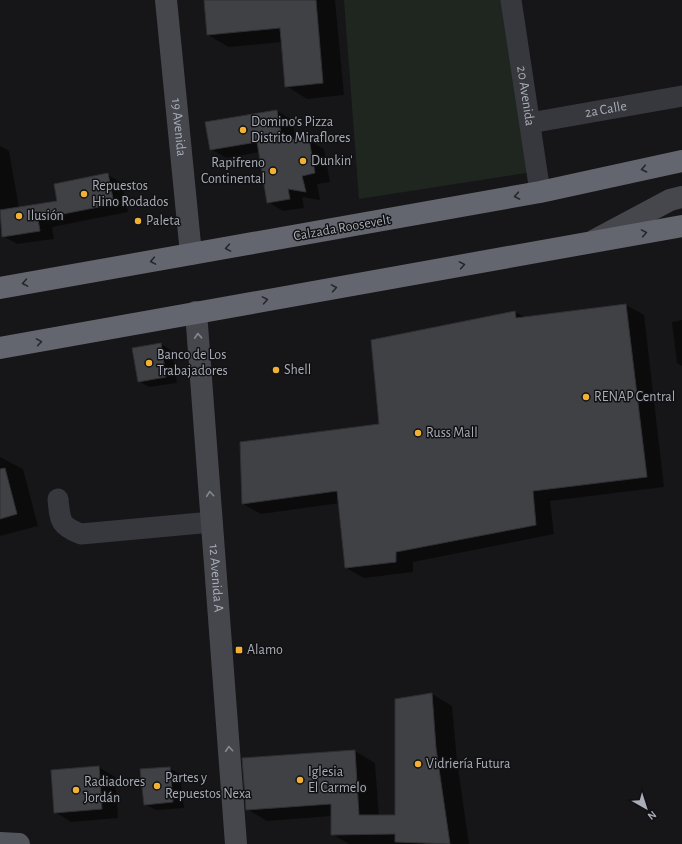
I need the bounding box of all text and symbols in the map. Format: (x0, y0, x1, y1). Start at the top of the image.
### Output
street label: 20 Avenida (514, 65, 537, 127)
street label: 19 Avenida (169, 98, 188, 158)
street label: 2a Calle (584, 99, 628, 120)
place label: Domino's Pizza Distrito Miraflores (251, 115, 350, 145)
marker: Domino's Pizza Distrito Miraflores (238, 125, 248, 135)
place label: Dunkin' (311, 154, 353, 168)
place label: Rapifreno Continental (201, 156, 265, 186)
marker: Dunkin' (298, 156, 308, 166)
one-way arrow (641, 165, 647, 173)
marker: Rapifreno Continental (268, 166, 278, 176)
place label: Repuestos Hino Rodados (92, 179, 169, 209)
marker: Repuestos Hino Rodados (79, 189, 89, 199)
one-way arrow (514, 192, 520, 200)
place label: Ilusión (27, 209, 64, 223)
marker: Ilusión (14, 211, 24, 221)
street label: Calzada Roosevelt (292, 212, 392, 243)
place label: Paleta (146, 214, 181, 228)
marker: Paleta (133, 216, 143, 226)
one-way arrow (641, 229, 647, 237)
one-way arrow (225, 243, 231, 252)
one-way arrow (150, 256, 156, 265)
one-way arrow (459, 261, 465, 270)
one-way arrow (22, 279, 28, 287)
one-way arrow (331, 284, 337, 293)
one-way arrow (262, 296, 268, 305)
one-way arrow (193, 333, 202, 339)
one-way arrow (35, 338, 42, 346)
place label: Banco de Los Trabajadores (157, 348, 228, 378)
marker: Banco de Los Trabajadores (144, 358, 154, 368)
place label: Shell (284, 363, 311, 377)
marker: Shell (271, 365, 281, 375)
place label: RENAP Central (594, 390, 675, 404)
marker: RENAP Central (581, 392, 591, 402)
place label: Russ Mall (426, 426, 478, 440)
marker: Russ Mall (413, 428, 423, 438)
one-way arrow (205, 491, 214, 497)
street label: 12 Avenida A (206, 544, 226, 613)
place label: Alamo (247, 643, 283, 657)
marker: Alamo (234, 645, 244, 655)
one-way arrow (224, 746, 233, 752)
place label: Vidriería Futura (426, 757, 511, 771)
marker: Vidriería Futura (413, 759, 423, 769)
place label: Iglesia El Carmelo (308, 765, 367, 795)
place label: Partes y Repuestos Nexa (165, 771, 252, 801)
place label: Radiadores Jordán (84, 775, 145, 805)
marker: Iglesia El Carmelo (295, 775, 305, 785)
marker: Partes y Repuestos Nexa (152, 781, 162, 791)
marker: Radiadores Jordán (71, 785, 81, 795)
north arrow (626, 788, 666, 828)
text: N (646, 809, 658, 822)

